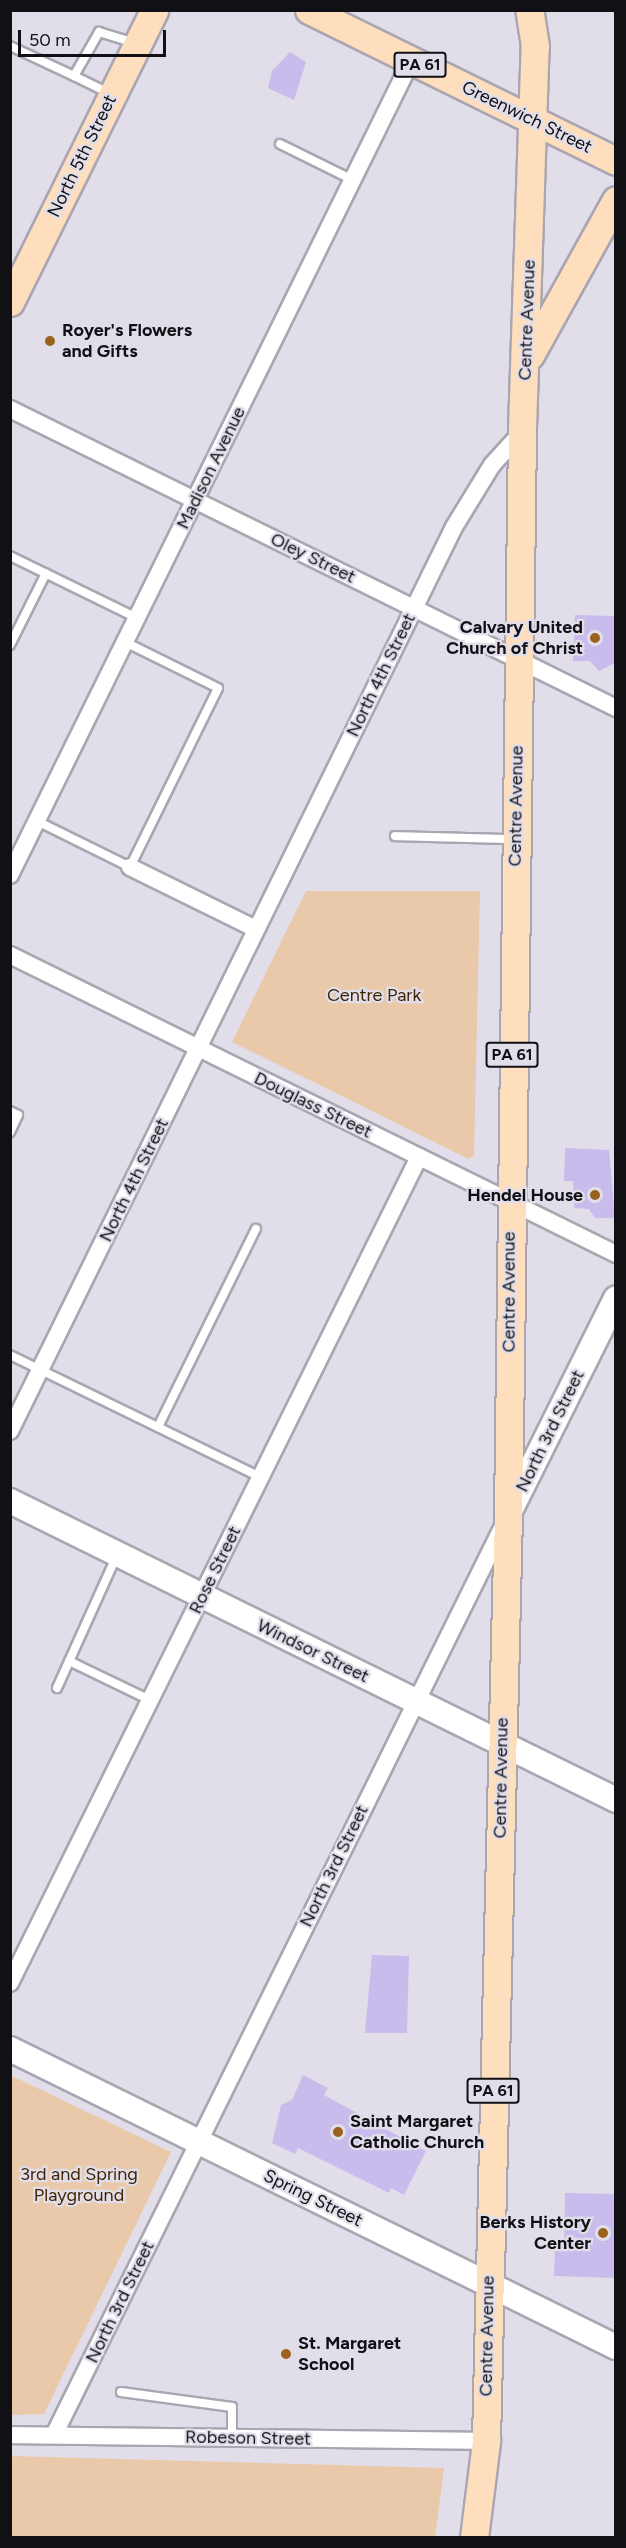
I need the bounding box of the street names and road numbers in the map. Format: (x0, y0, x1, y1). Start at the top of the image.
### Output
road number: PA 61 (393, 52, 447, 78)
street label: Greenwich Street (458, 76, 596, 158)
street label: North 5th Street (43, 91, 121, 221)
street label: Centre Avenue (514, 259, 540, 381)
street label: Madison Avenue (172, 403, 250, 533)
street label: Oley Street (267, 528, 359, 588)
street label: North 4th Street (342, 610, 420, 740)
street label: Centre Avenue (504, 745, 528, 867)
road number: PA 61 (485, 1042, 539, 1068)
street label: Douglass Street (251, 1067, 375, 1143)
street label: North 4th Street (95, 1115, 173, 1245)
street label: Centre Avenue (498, 1232, 520, 1352)
street label: North 3rd Street (511, 1366, 589, 1496)
street label: Rose Street (185, 1523, 245, 1617)
street label: Windsor Street (254, 1615, 372, 1687)
street label: Centre Avenue (489, 1717, 513, 1839)
street label: North 3rd Street (295, 1801, 373, 1931)
road number: PA 61 (466, 2078, 520, 2104)
street label: Spring Street (260, 2165, 366, 2231)
street label: North 3rd Street (81, 2237, 159, 2367)
street label: Centre Avenue (475, 2275, 499, 2397)
street label: Robeson Street (185, 2426, 311, 2450)

